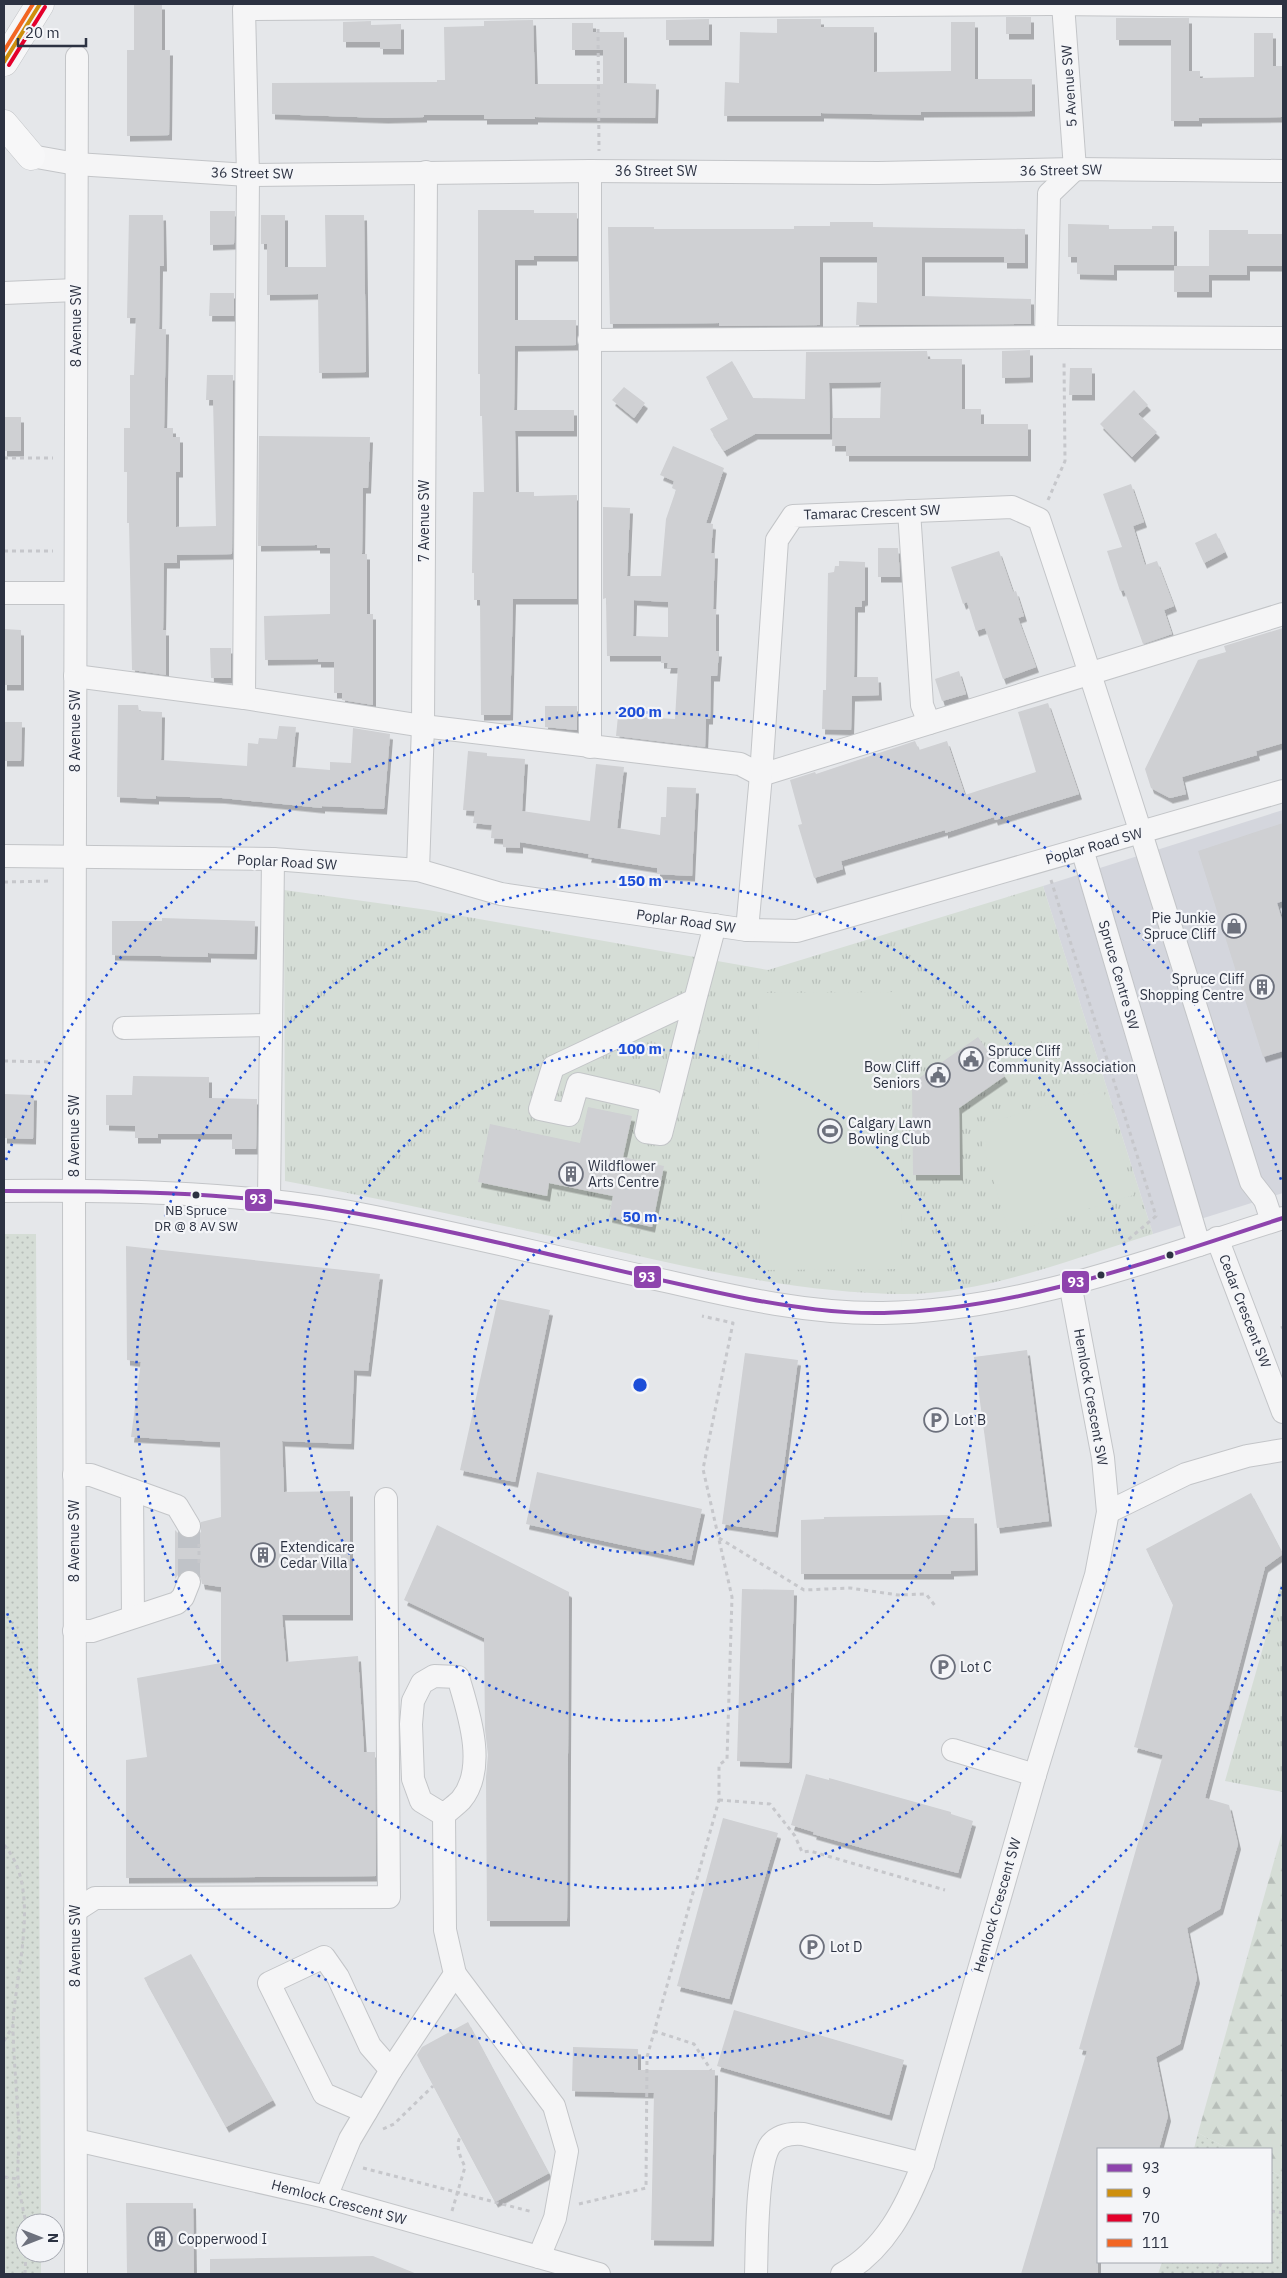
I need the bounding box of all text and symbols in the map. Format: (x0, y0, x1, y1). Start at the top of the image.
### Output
scale bar (18, 15, 85, 47)
text: 20 m (25, 23, 60, 42)
street label: 5 Avenue SW (1057, 44, 1081, 128)
street label: 36 Street SW (1020, 160, 1103, 180)
street label: 36 Street SW (615, 162, 698, 180)
street label: 36 Street SW (211, 163, 294, 183)
street label: 8 Avenue SW (67, 284, 85, 367)
street label: 7 Avenue SW (415, 479, 433, 562)
street label: Tamarac Crescent SW (803, 501, 941, 523)
street label: 8 Avenue SW (66, 689, 84, 772)
text: 200 m (618, 702, 662, 721)
street label: Poplar Road SW (1043, 823, 1145, 868)
street label: Poplar Road SW (237, 850, 338, 874)
text: 150 m (618, 871, 662, 890)
street label: Poplar Road SW (635, 905, 737, 937)
place label: Pie Junkie Spruce Cliff (1144, 909, 1216, 943)
shop icon: Pie Junkie Spruce Cliff (1221, 913, 1247, 939)
street label: Spruce Centre SW (1095, 918, 1143, 1032)
place label: Spruce Cliff Shopping Centre (1140, 970, 1244, 1004)
building icon: Spruce Cliff Shopping Centre (1249, 974, 1275, 1000)
text: 100 m (618, 1039, 662, 1058)
place label: Spruce Cliff Community Association (988, 1042, 1136, 1076)
public building icon: Spruce Cliff Community Association (958, 1046, 984, 1072)
place label: Bow Cliff Seniors (864, 1058, 920, 1092)
public building icon: Bow Cliff Seniors (925, 1062, 951, 1088)
street label: 8 Avenue SW (65, 1094, 83, 1177)
place label: Calgary Lawn Bowling Club (848, 1114, 932, 1148)
sports icon: Calgary Lawn Bowling Club (817, 1118, 843, 1144)
place label: Wildflower Arts Centre (588, 1157, 660, 1191)
building icon: Wildflower Arts Centre (558, 1161, 584, 1187)
line badge: 93 (244, 1188, 273, 1212)
marker: NB Spruce DR @ 8 AV SW (191, 1190, 201, 1200)
text: 93 (250, 1190, 266, 1208)
place label: NB Spruce DR @ 8 AV SW (154, 1202, 238, 1235)
text: 50 m (623, 1207, 657, 1226)
unlabelled marker (1165, 1250, 1175, 1260)
street label: Cedar Crescent SW (1215, 1252, 1275, 1371)
line badge: 93 (633, 1265, 662, 1289)
text: 93 (639, 1268, 655, 1286)
line badge: 93 (1061, 1270, 1090, 1294)
unlabelled marker (1096, 1270, 1106, 1280)
text: 93 (1068, 1273, 1084, 1291)
street label: Hemlock Crescent SW (1070, 1327, 1112, 1467)
centre of rings (631, 1376, 649, 1394)
parking icon: Lot B (923, 1407, 949, 1433)
place label: Lot B (954, 1411, 986, 1429)
street label: 8 Avenue SW (65, 1499, 83, 1582)
place label: Extendicare Cedar Villa (280, 1538, 355, 1572)
building icon: Extendicare Cedar Villa (250, 1542, 276, 1568)
parking icon: Lot C (930, 1654, 956, 1680)
place label: Lot C (960, 1658, 992, 1676)
street label: Hemlock Crescent SW (969, 1835, 1025, 1974)
street label: 8 Avenue SW (66, 1904, 84, 1987)
parking icon: Lot D (799, 1934, 825, 1960)
place label: Lot D (830, 1938, 862, 1956)
legend (1097, 2148, 1272, 2263)
text: 93 (1142, 2158, 1160, 2177)
street label: Hemlock Crescent SW (270, 2175, 409, 2229)
text: 9 (1142, 2183, 1151, 2202)
text: 70 (1142, 2208, 1160, 2227)
north arrow (15, 2213, 65, 2263)
building icon: Copperwood I (147, 2226, 173, 2252)
place label: Copperwood I (178, 2230, 267, 2248)
text: N (44, 2233, 62, 2243)
text: 111 (1142, 2233, 1169, 2252)

